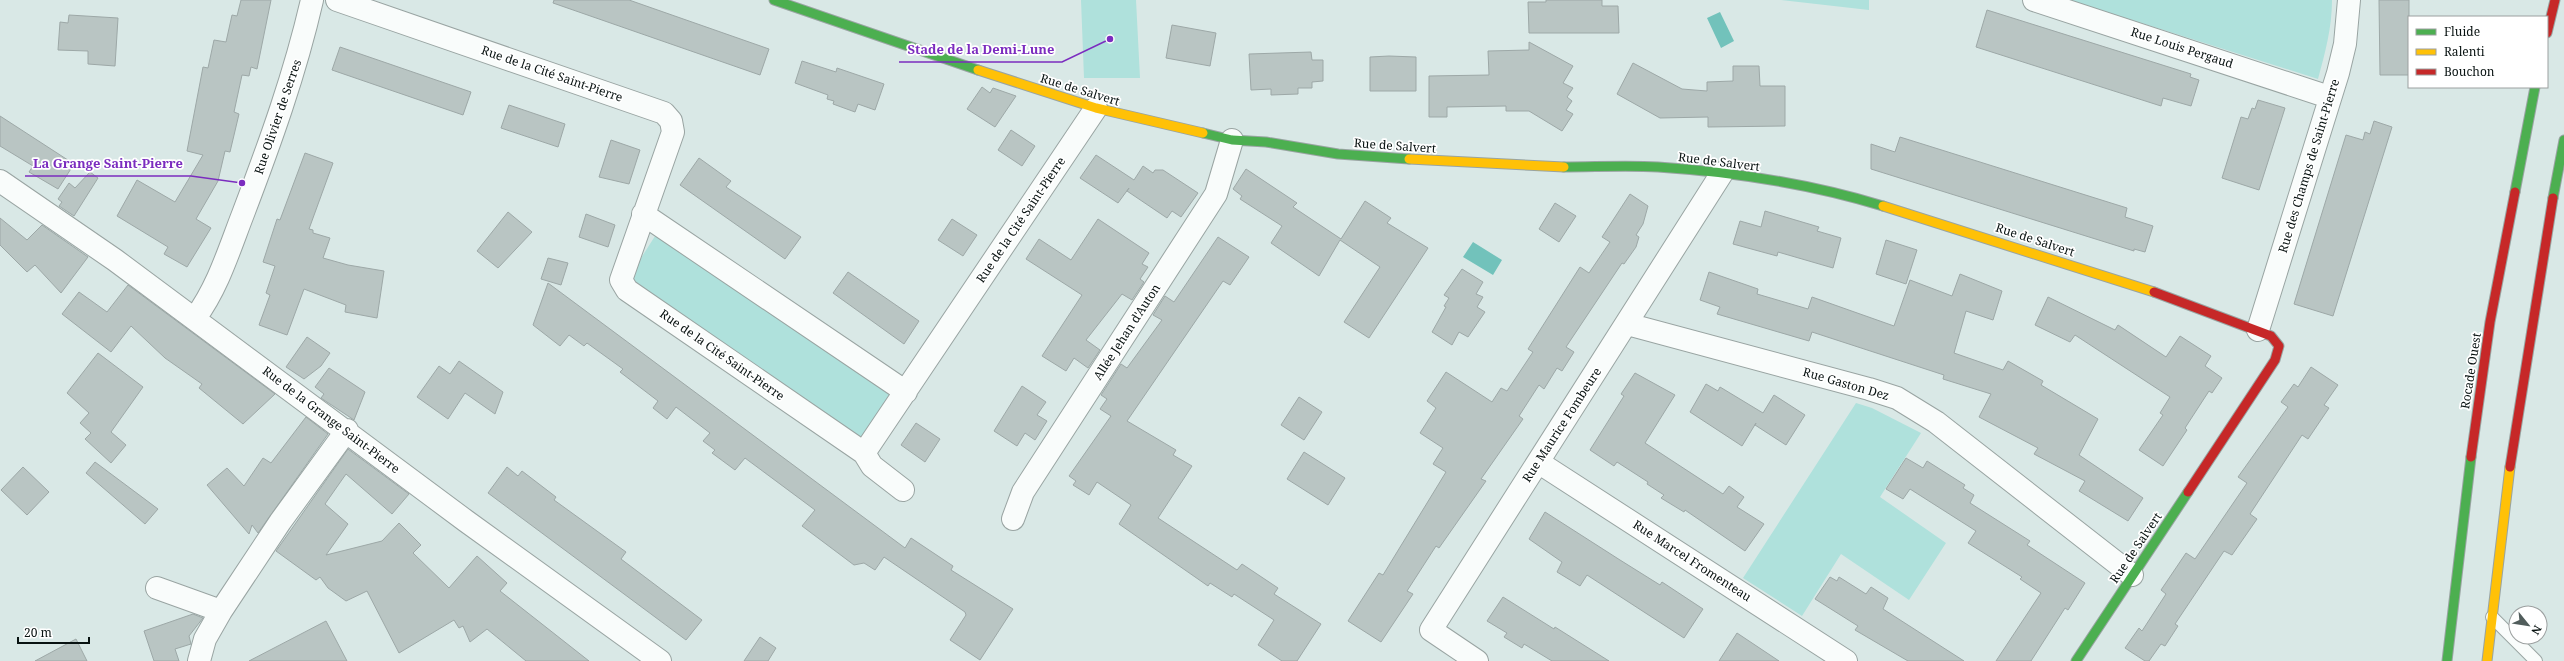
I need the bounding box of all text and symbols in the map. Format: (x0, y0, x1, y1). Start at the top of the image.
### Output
legend (2408, 16, 2548, 88)
street label: Rue Louis Pergaud (2129, 23, 2236, 72)
text: Fluide (2444, 23, 2480, 40)
callout: Stade de la Demi-Lune (899, 37, 1062, 62)
text: Stade de la Demi-Lune (908, 40, 1054, 58)
street label: Rue de la Cité Saint-Pierre (479, 41, 625, 106)
text: Ralenti (2444, 43, 2485, 60)
street label: Rue Olivier de Serres (250, 57, 305, 177)
text: Bouchon (2444, 63, 2495, 80)
street label: Rue de Salvert (1038, 69, 1122, 110)
street label: Rue des Champs de Saint-Pierre (2274, 77, 2343, 255)
street label: Rue de Salvert (1353, 134, 1437, 157)
street label: Rue de Salvert (1677, 148, 1761, 175)
callout: La Grange Saint-Pierre (25, 151, 191, 176)
street label: Rue de la Cité Saint-Pierre (972, 153, 1069, 286)
text: La Grange Saint-Pierre (33, 154, 183, 172)
street label: Rue de Salvert (1993, 219, 2077, 260)
street label: Allée Jehan d'Auton (1089, 280, 1164, 383)
street label: Rue de la Cité Saint-Pierre (657, 305, 788, 404)
street label: Rocade Ouest (2456, 332, 2485, 410)
street label: Rue de la Grange Saint-Pierre (259, 362, 404, 477)
street label: Rue Gaston Dez (1801, 363, 1891, 404)
street label: Rue Maurice Fombeure (1518, 364, 1605, 486)
street label: Rue de Salvert (2106, 509, 2166, 587)
street label: Rue Marcel Fromenteau (1630, 516, 1755, 606)
north arrow (2508, 605, 2548, 645)
scale bar (18, 619, 89, 645)
text: N (2528, 623, 2546, 638)
text: 20 m (24, 624, 52, 641)

